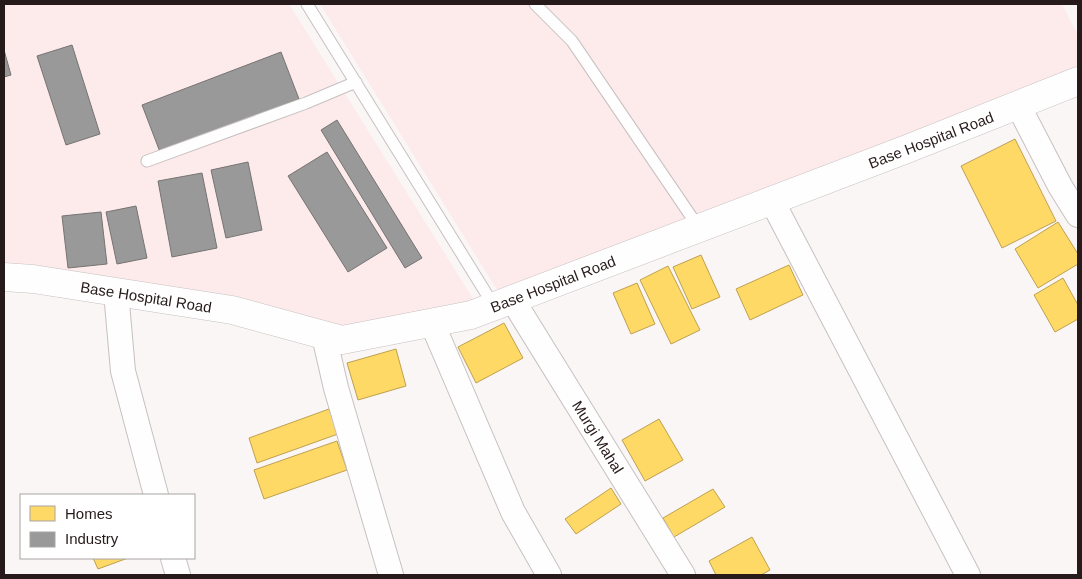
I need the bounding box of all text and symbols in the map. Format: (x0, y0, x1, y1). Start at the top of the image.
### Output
street label: Base Hospital Road (866, 108, 996, 172)
street label: Base Hospital Road (488, 252, 618, 316)
street label: Base Hospital Road (79, 278, 213, 316)
street label: Murgi Mahal (569, 398, 627, 476)
legend (20, 494, 195, 559)
text: Homes (65, 505, 113, 522)
text: Industry (65, 530, 119, 547)

